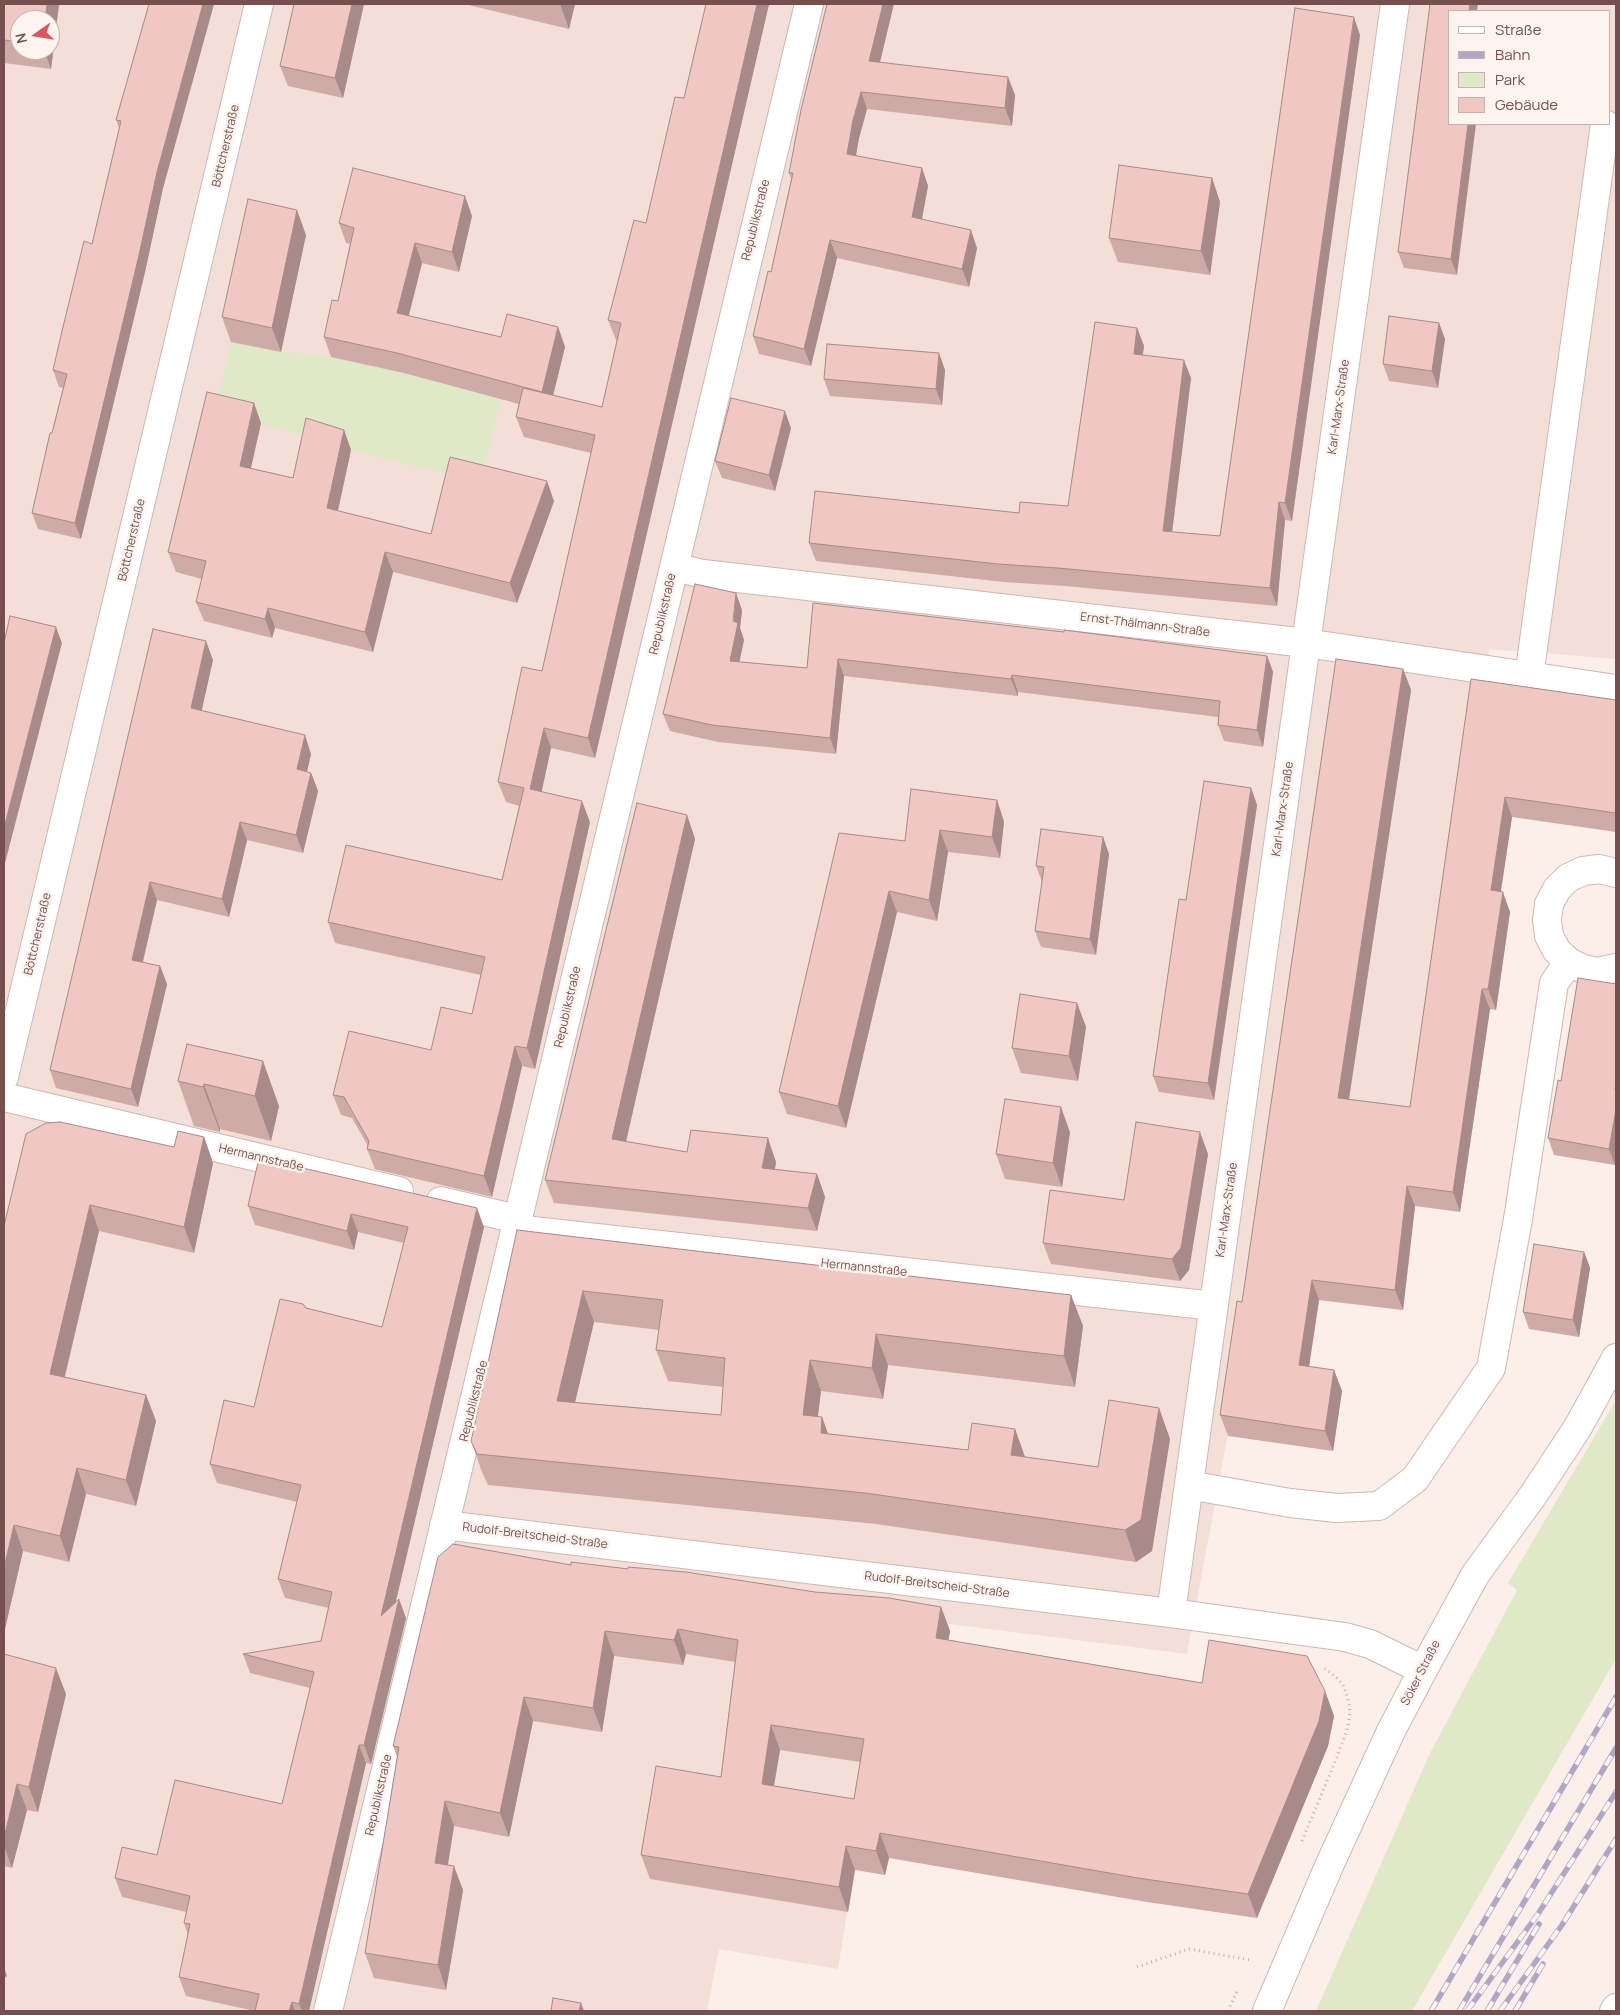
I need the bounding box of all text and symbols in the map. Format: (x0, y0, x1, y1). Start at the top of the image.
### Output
north arrow (10, 10, 60, 60)
legend (1448, 10, 1610, 125)
text: Straße (1495, 19, 1541, 40)
text: N (10, 31, 31, 45)
text: Bahn (1495, 44, 1530, 65)
text: Park (1495, 69, 1525, 90)
text: Gebäude (1495, 94, 1558, 115)
street label: Böttcherstraße (210, 103, 242, 189)
street label: Republikstraße (739, 178, 773, 262)
street label: Karl-Marx-Straße (1325, 359, 1353, 455)
street label: Böttcherstraße (116, 497, 148, 583)
street label: Republikstraße (647, 572, 679, 656)
street label: Ernst-Thälmann-Straße (1079, 610, 1211, 640)
street label: Karl-Marx-Straße (1269, 761, 1297, 857)
street label: Böttcherstraße (22, 891, 54, 977)
street label: Republikstraße (552, 965, 584, 1049)
street label: Hermannstraße (217, 1141, 305, 1175)
street label: Karl-Marx-Straße (1213, 1162, 1241, 1258)
street label: Hermannstraße (820, 1256, 908, 1280)
street label: Republikstraße (457, 1359, 491, 1443)
street label: Rudolf-Breitscheid-Straße (461, 1520, 609, 1552)
street label: Rudolf-Breitscheid-Straße (863, 1569, 1011, 1601)
street label: Söker Straße (1398, 1638, 1444, 1708)
street label: Republikstraße (363, 1753, 395, 1837)

